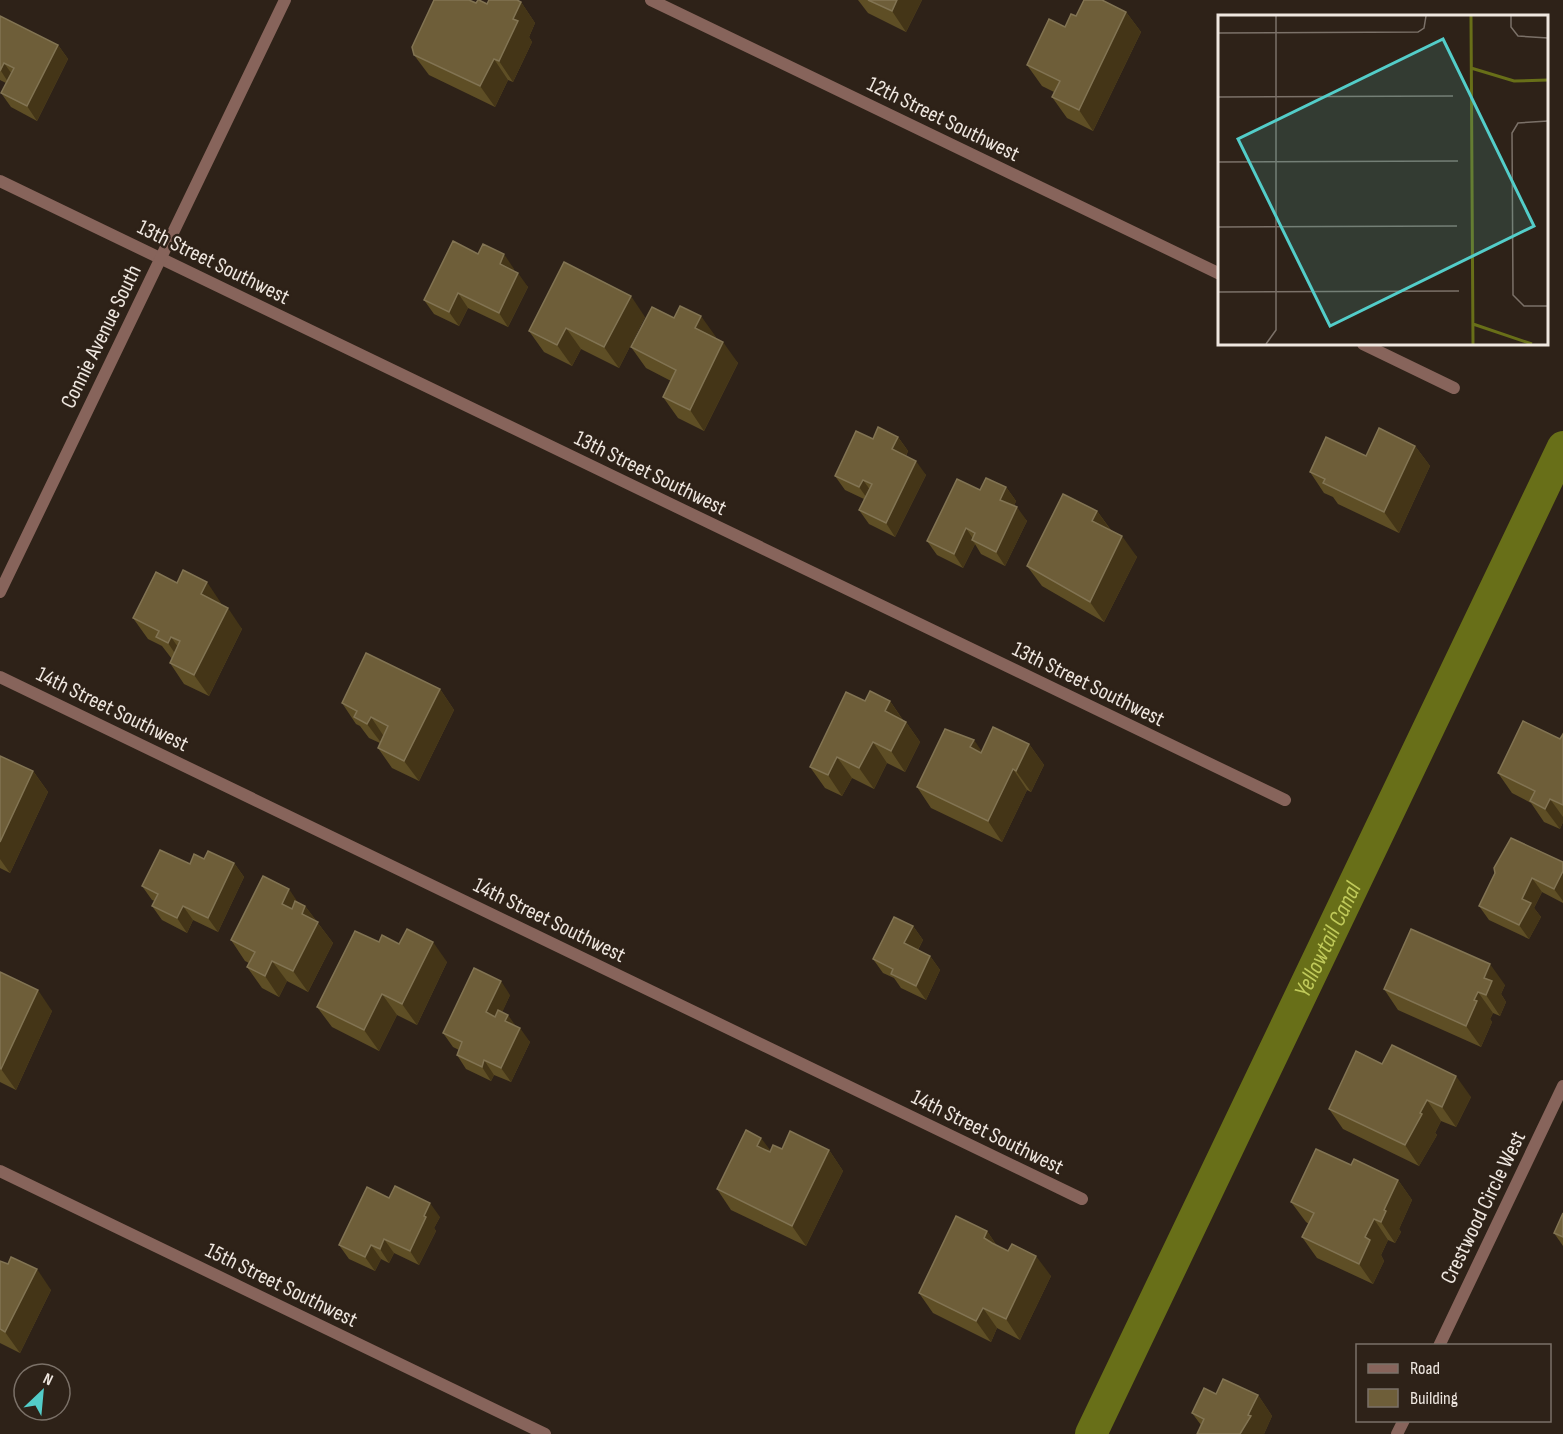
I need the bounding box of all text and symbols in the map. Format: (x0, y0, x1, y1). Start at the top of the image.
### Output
inset map (1218, 15, 1548, 345)
street label: 12th Street Southwest (863, 71, 1024, 168)
street label: 13th Street Southwest (133, 214, 294, 311)
street label: Connie Avenue South (55, 261, 148, 413)
street label: 13th Street Southwest (570, 425, 731, 522)
street label: 13th Street Southwest (1008, 636, 1169, 733)
street label: 14th Street Southwest (32, 661, 193, 758)
street label: 14th Street Southwest (469, 872, 630, 969)
water label: Yellowtail Canal (1288, 877, 1368, 1002)
street label: 14th Street Southwest (907, 1084, 1068, 1181)
street label: Crestwood Circle West (1435, 1127, 1532, 1288)
street label: 15th Street Southwest (201, 1237, 362, 1334)
legend (1356, 1344, 1551, 1422)
text: Road (1410, 1358, 1440, 1379)
north arrow (12, 1362, 72, 1422)
text: N (40, 1369, 56, 1390)
text: Building (1410, 1388, 1458, 1409)

